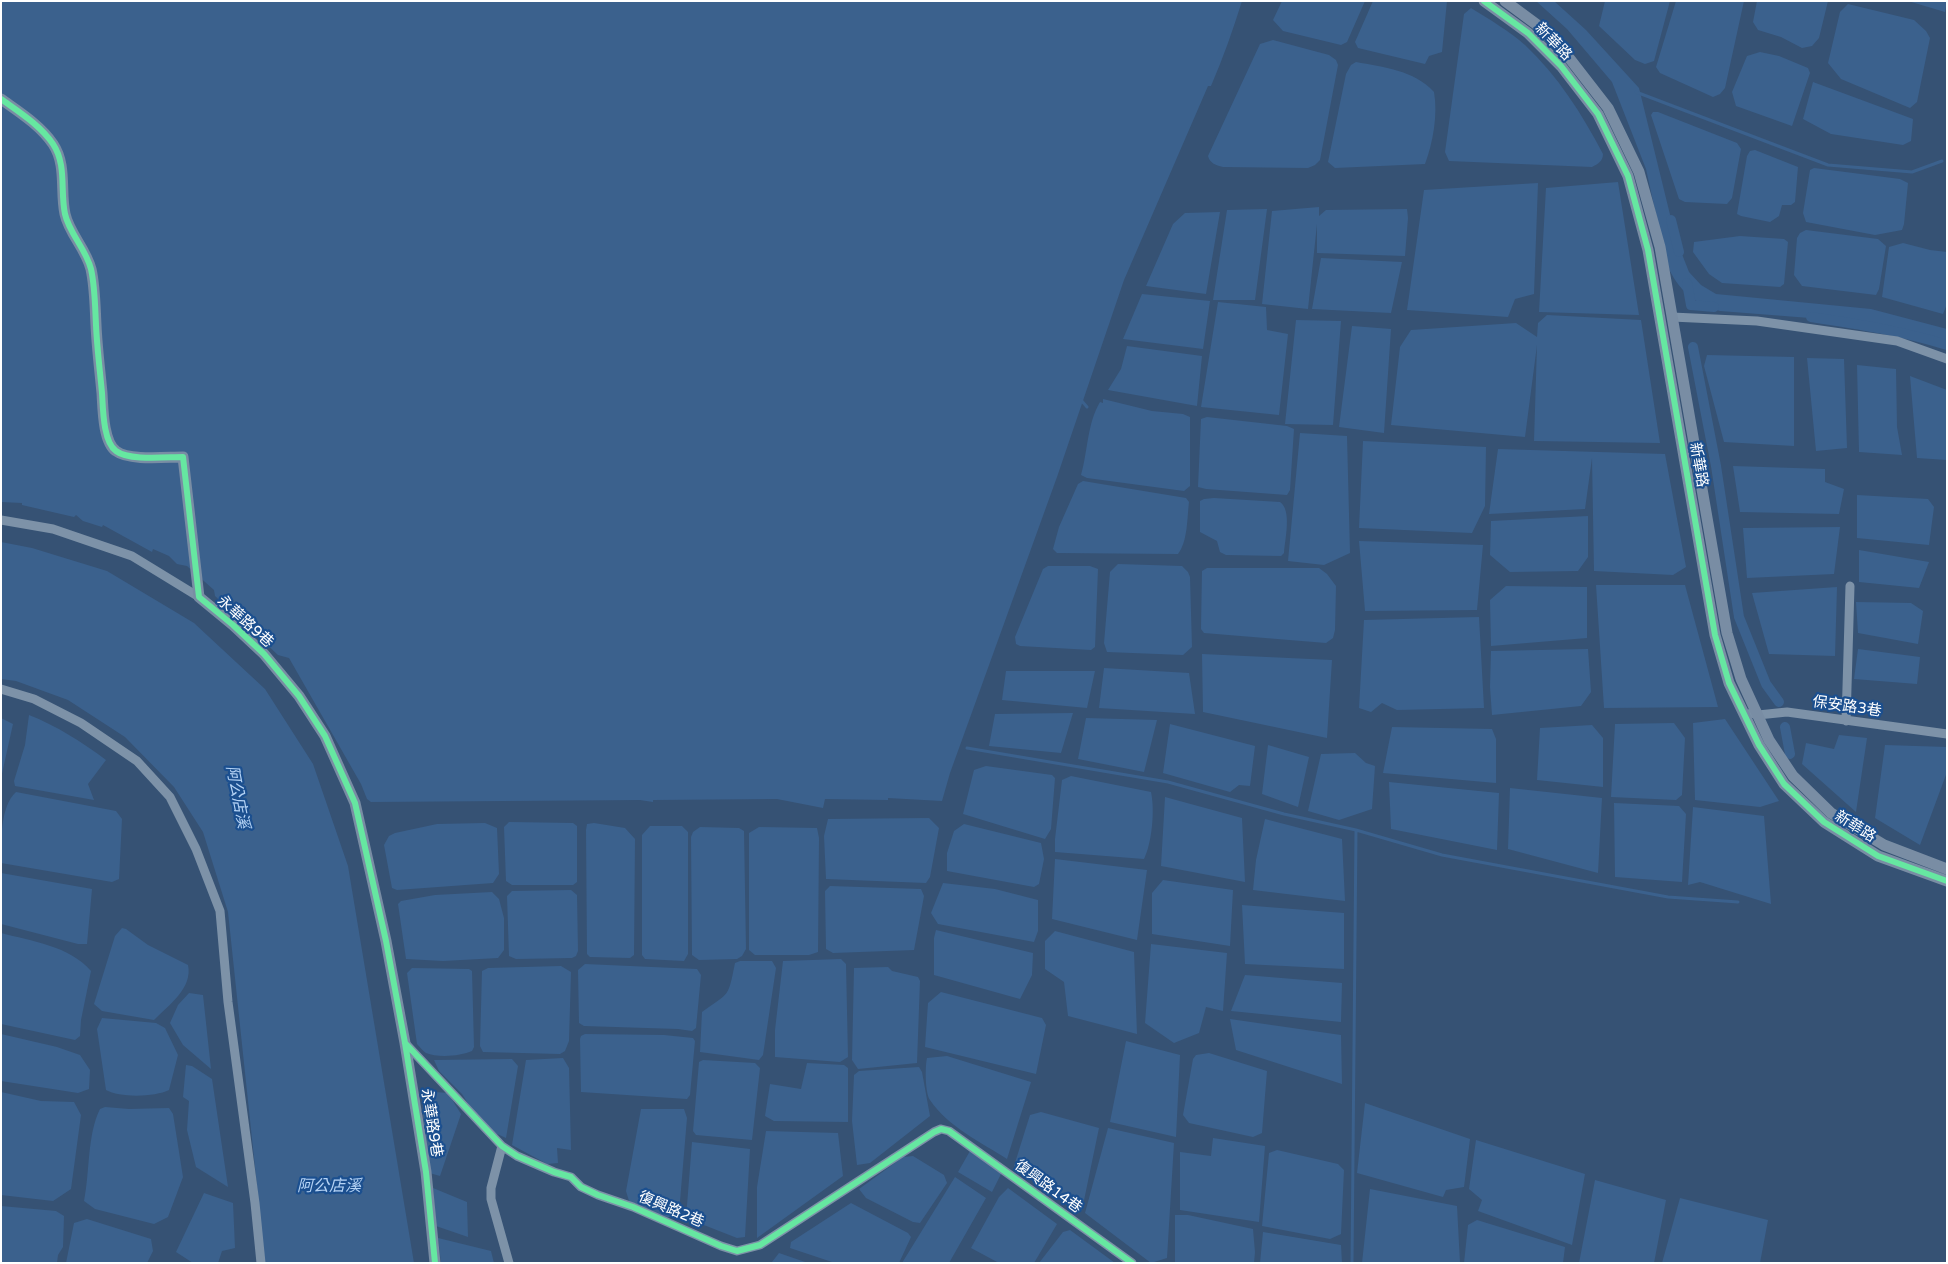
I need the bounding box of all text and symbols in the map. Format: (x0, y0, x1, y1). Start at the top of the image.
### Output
street label: 新華路 (1531, 20, 1575, 64)
street label: 新華路 (1685, 441, 1711, 489)
street label: 永華路9巷 (213, 592, 277, 652)
street label: 保安路3巷 (1811, 693, 1883, 721)
water label: 阿公店溪 (221, 764, 253, 830)
street label: 新華路 (1831, 807, 1879, 847)
street label: 永華路9巷 (417, 1087, 445, 1159)
street label: 復興路14巷 (1011, 1157, 1085, 1217)
water label: 阿公店溪 (297, 1177, 361, 1197)
street label: 復興路2巷 (636, 1188, 706, 1232)

